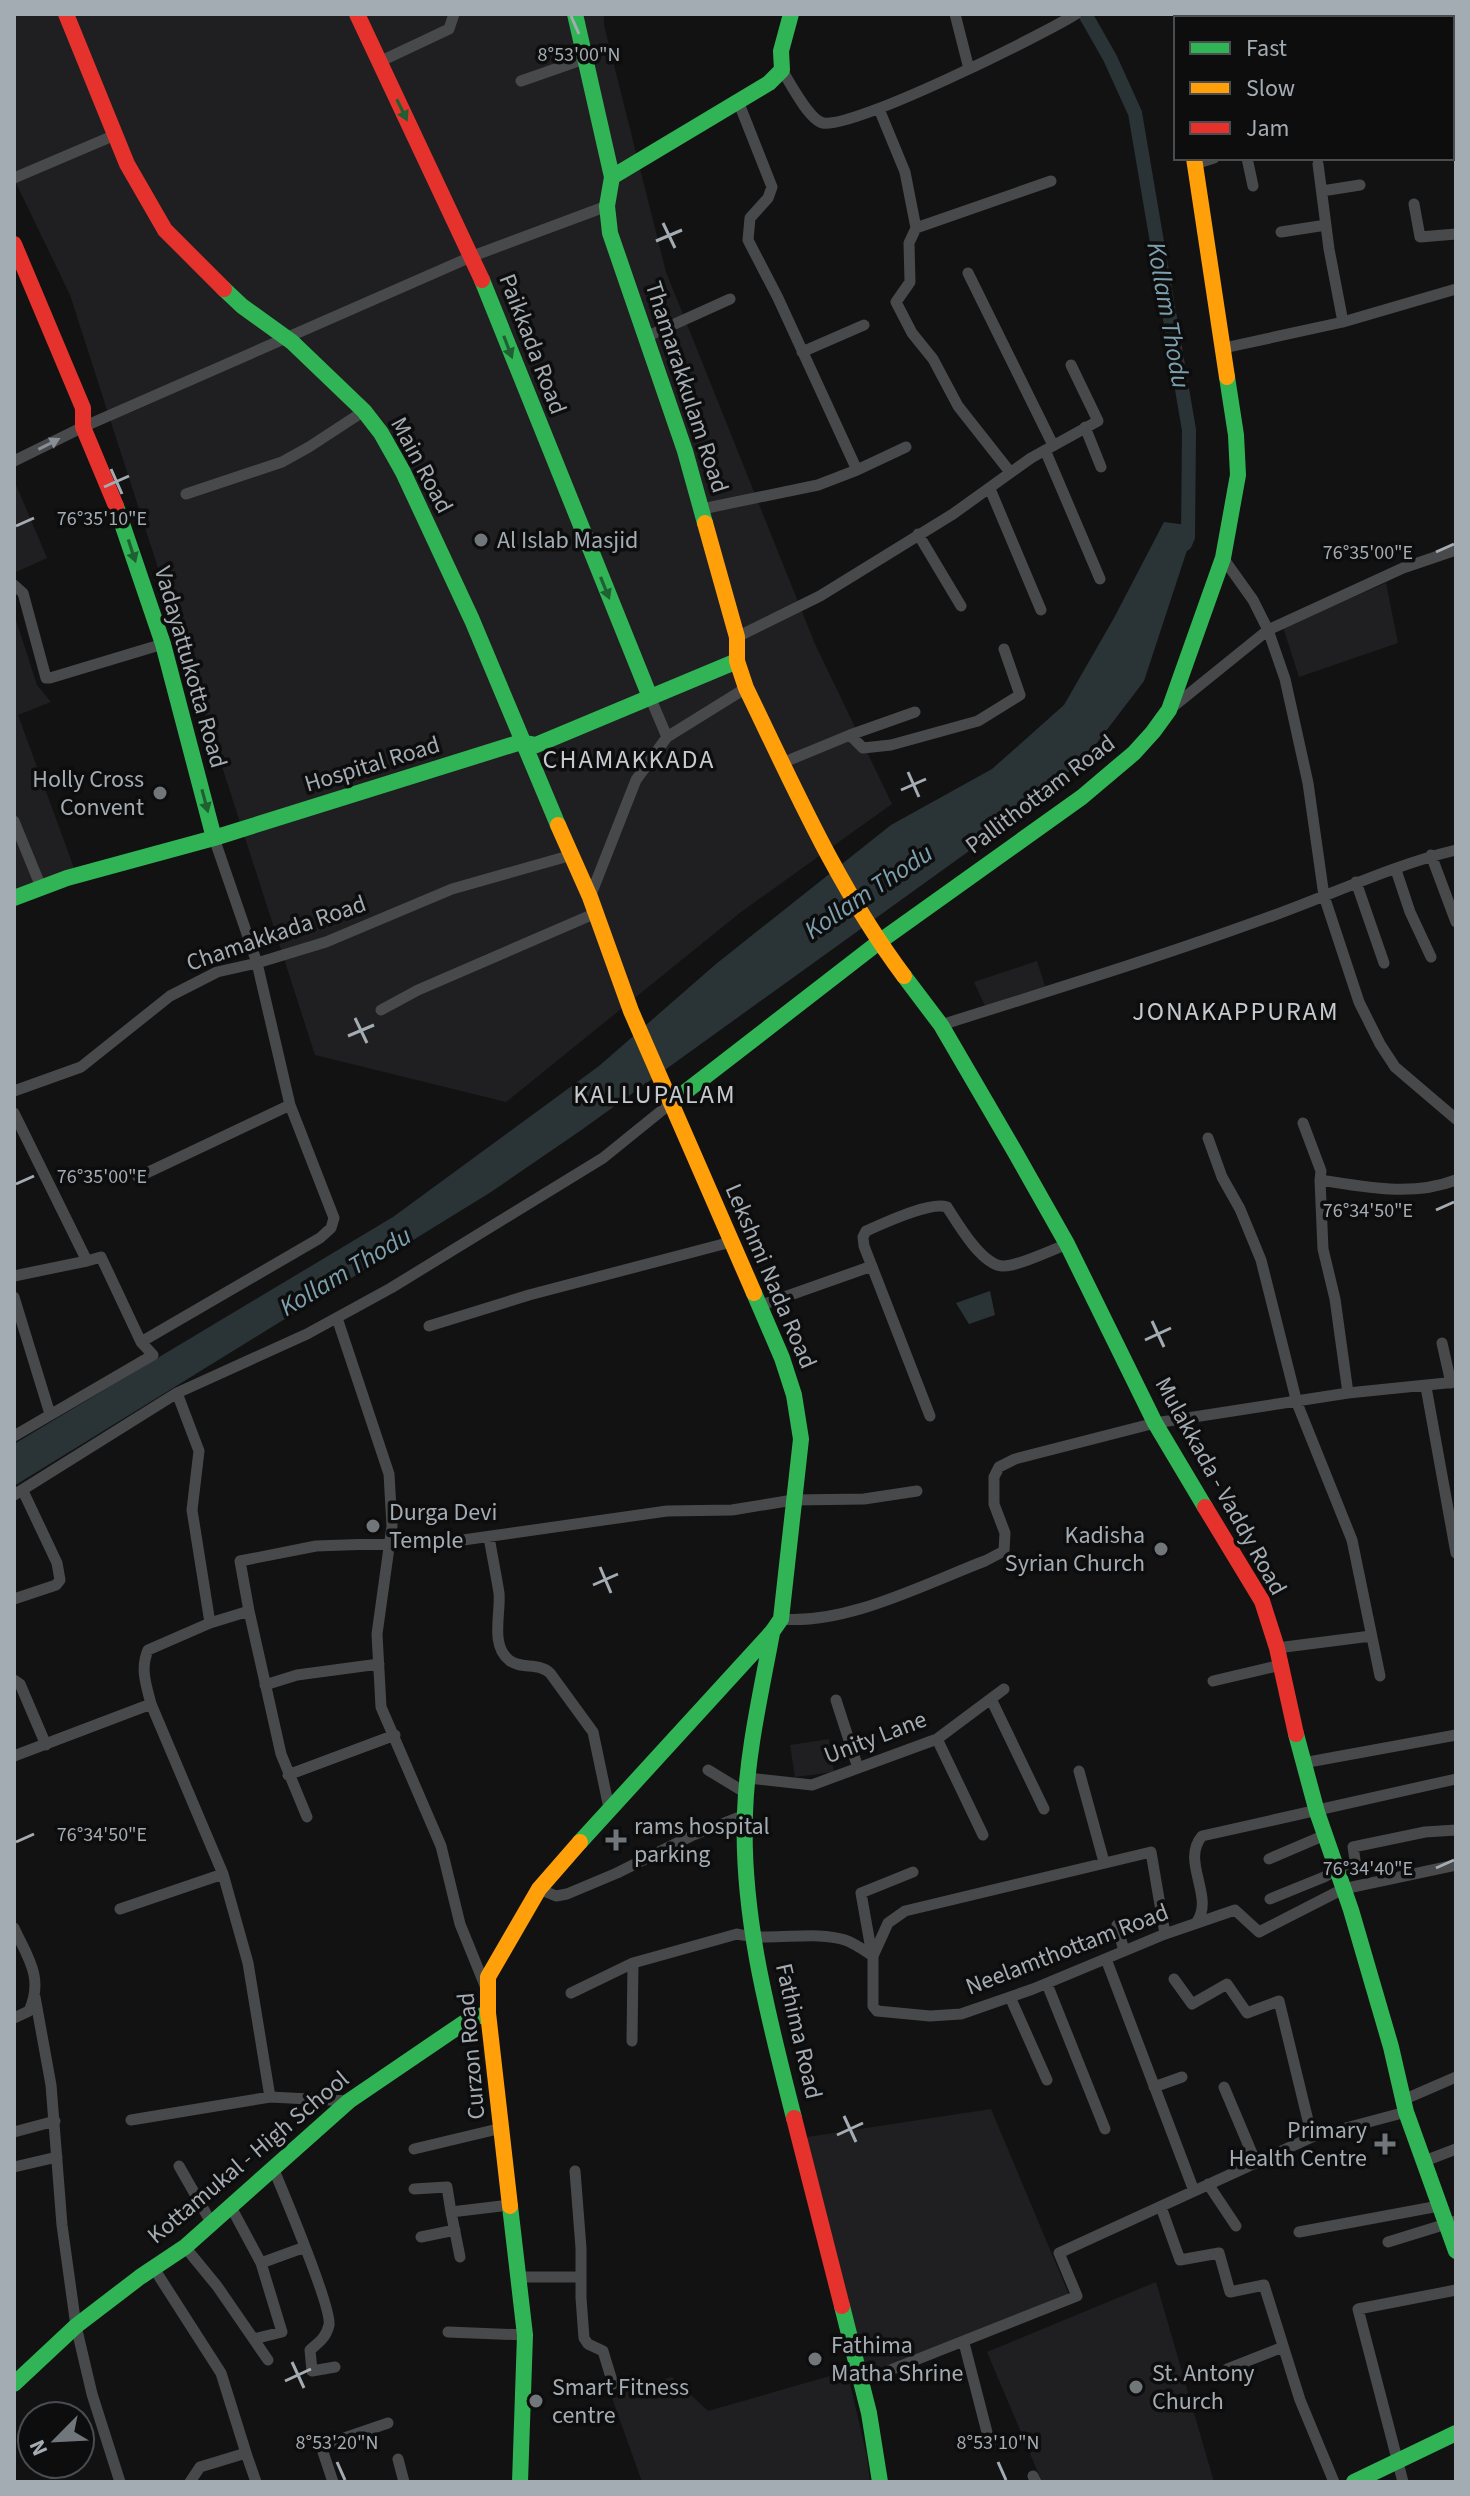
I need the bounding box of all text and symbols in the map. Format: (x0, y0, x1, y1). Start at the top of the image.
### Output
legend (1174, 16, 1454, 160)
text: Fast (1246, 31, 1287, 66)
text: 8°53'00"N (538, 41, 620, 69)
text: Slow (1246, 71, 1295, 106)
one-way arrow (396, 98, 409, 121)
text: Jam (1246, 111, 1290, 146)
water label: Kollam Thodu (1137, 239, 1200, 391)
street label: Paikkada Road (490, 269, 575, 419)
street label: Thamarakkulam Road (636, 277, 737, 498)
one-way arrow (502, 335, 515, 359)
street label: Main Road (381, 411, 462, 520)
one-way arrow (37, 438, 60, 451)
text: 76°35'10"E (57, 505, 147, 533)
place label: Al Islab Masjid (497, 523, 638, 558)
marker: Al Islab Masjid (472, 531, 490, 549)
text: 76°35'00"E (1323, 539, 1413, 567)
one-way arrow (127, 540, 139, 564)
street label: Vadayattukotta Road (145, 562, 236, 772)
one-way arrow (599, 576, 612, 600)
street label: Pallithottam Road (958, 726, 1123, 863)
street label: Hospital Road (300, 727, 444, 802)
district label: CHAMAKKADA (543, 741, 715, 778)
place label: Holly Cross Convent (32, 762, 144, 825)
marker: Holly Cross Convent (151, 784, 169, 802)
one-way arrow (199, 788, 211, 813)
water label: Kollam Thodu (797, 835, 940, 948)
street label: Chamakkada Road (181, 886, 371, 981)
district label: JONAKAPPURAM (1132, 993, 1340, 1030)
district label: KALLUPALAM (573, 1076, 737, 1113)
text: 76°35'00"E (57, 1163, 147, 1191)
street label: Lekshmi Nada Road (716, 1178, 825, 1374)
text: 76°34'50"E (1323, 1197, 1413, 1225)
water label: Kollam Thodu (272, 1217, 418, 1325)
street label: Mulakkada - Vaddy Road (1146, 1371, 1295, 1602)
place label: Durga Devi Temple (389, 1495, 497, 1558)
marker: Durga Devi Temple (364, 1517, 382, 1535)
place label: Kadisha Syrian Church (1005, 1518, 1145, 1581)
marker: Kadisha Syrian Church (1152, 1540, 1170, 1558)
street label: Unity Lane (819, 1702, 932, 1773)
place label: rams hospital parking (634, 1809, 770, 1872)
text: 76°34'50"E (57, 1821, 147, 1849)
marker: rams hospital parking (605, 1829, 627, 1851)
text: 76°34'40"E (1323, 1855, 1413, 1883)
street label: Neelamthottam Road (961, 1895, 1174, 2004)
street label: Fathima Road (766, 1960, 831, 2102)
street label: Curzon Road (449, 1991, 494, 2121)
street label: Kottamukal - High School (140, 2062, 357, 2252)
place label: Primary Health Centre (1229, 2113, 1367, 2176)
marker: Primary Health Centre (1374, 2133, 1396, 2155)
place label: Fathima Matha Shrine (831, 2328, 963, 2391)
marker: Fathima Matha Shrine (806, 2350, 824, 2368)
place label: St. Antony Church (1152, 2356, 1255, 2419)
place label: Smart Fitness centre (552, 2370, 689, 2433)
marker: St. Antony Church (1127, 2378, 1145, 2396)
marker: Smart Fitness centre (527, 2392, 545, 2410)
north arrow (16, 2400, 96, 2480)
text: 8°53'20"N (296, 2429, 378, 2457)
text: 8°53'10"N (957, 2429, 1039, 2457)
text: N (21, 2435, 56, 2461)

